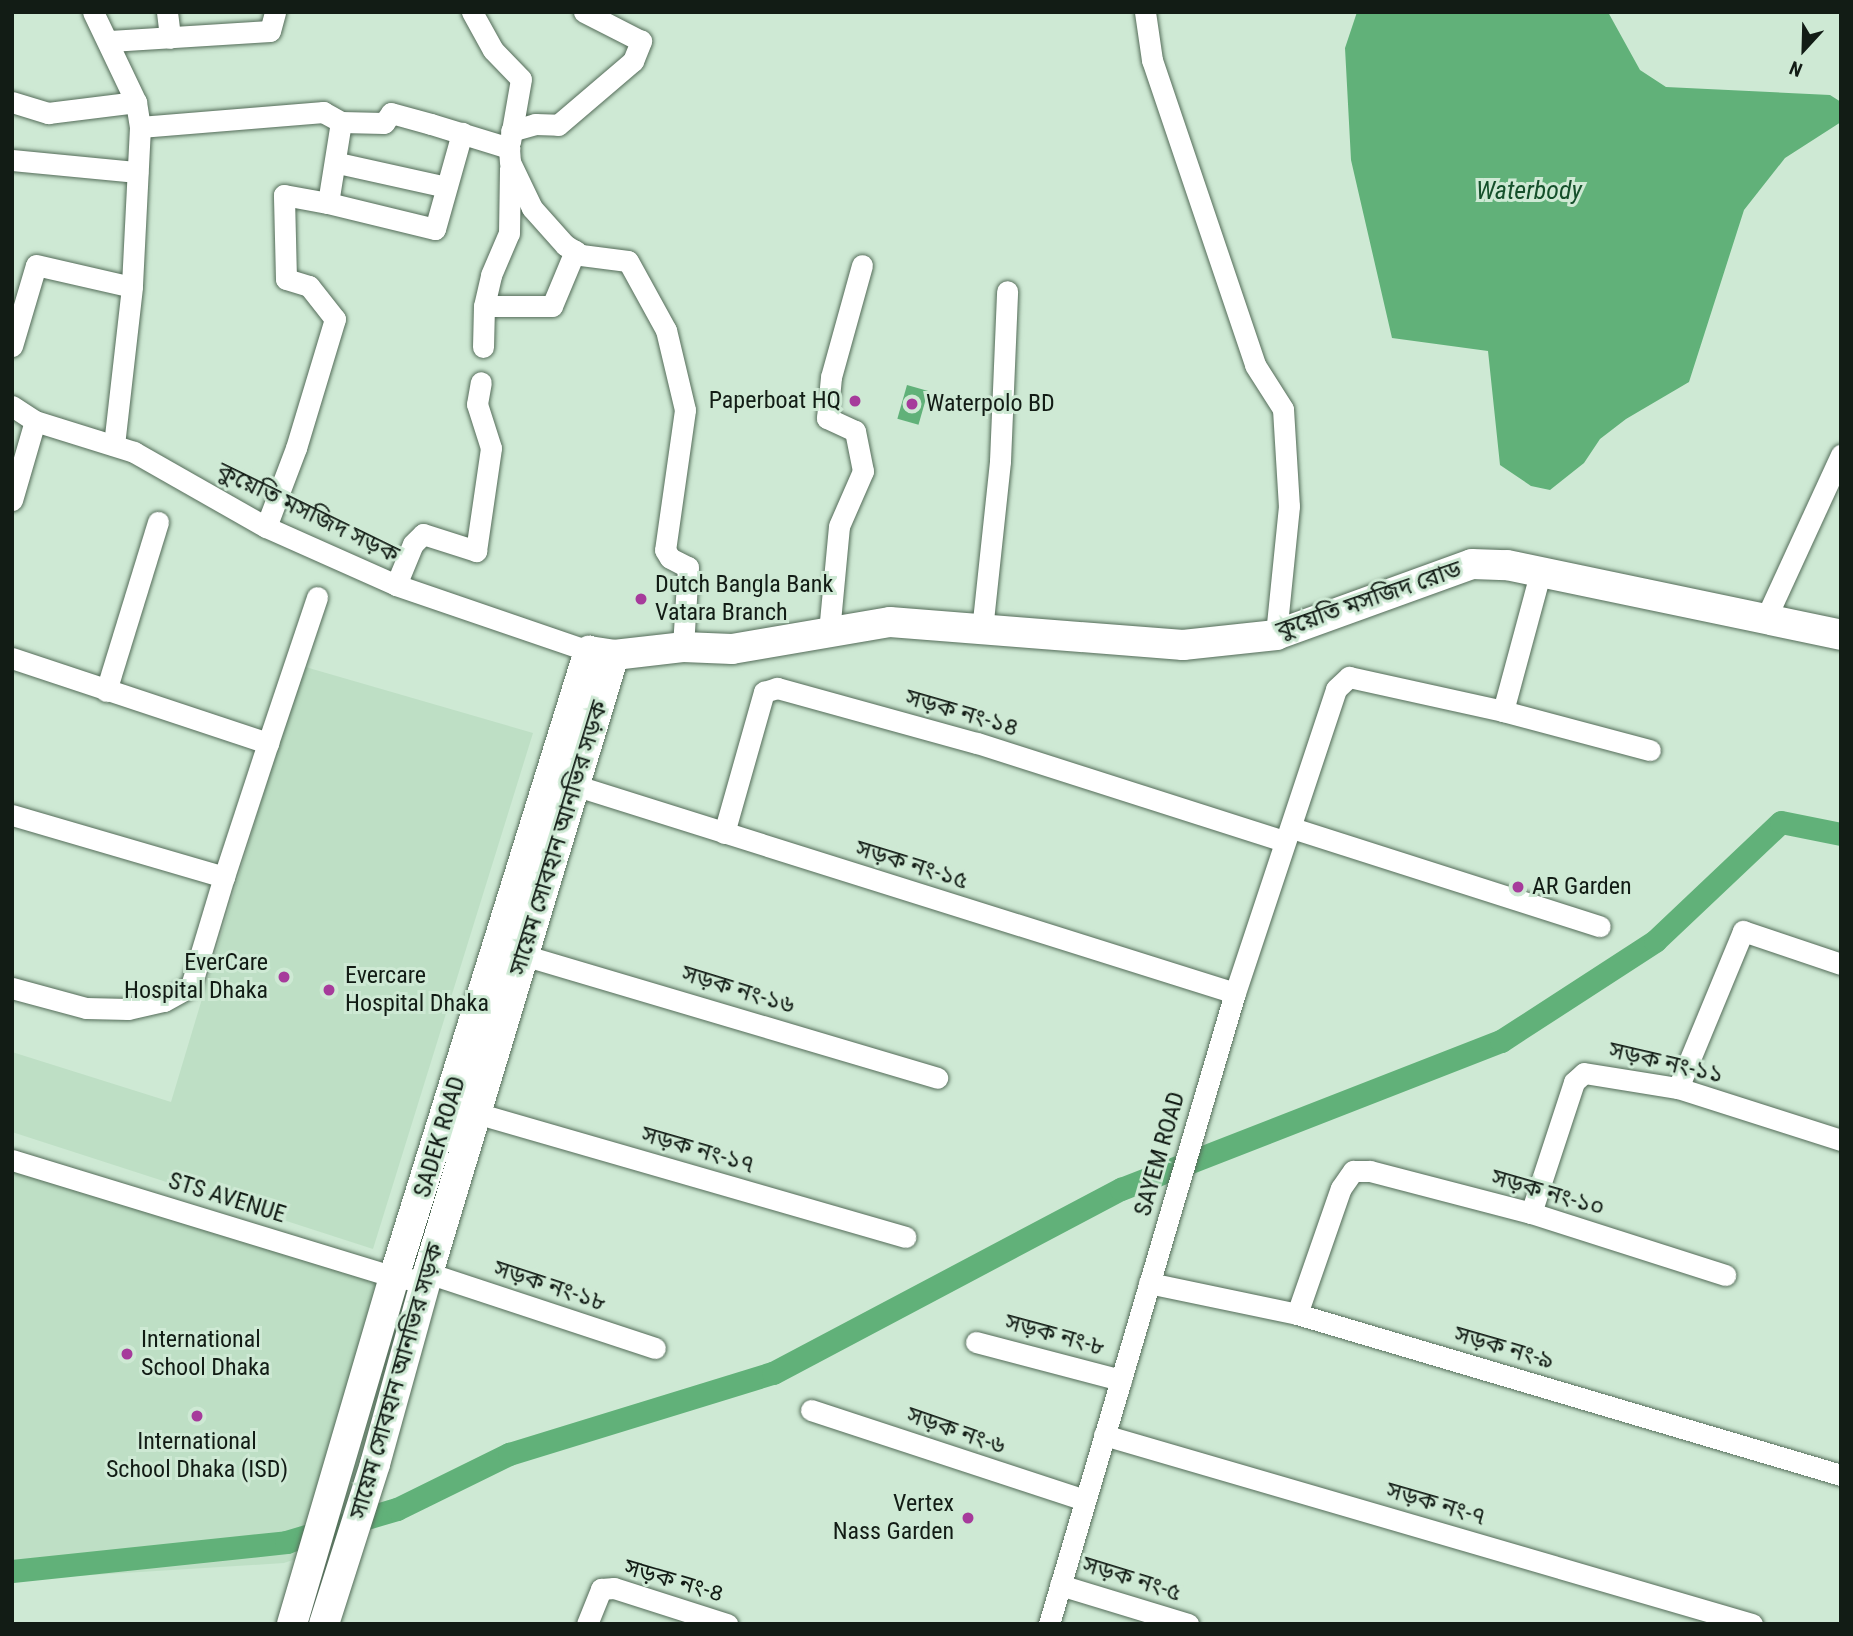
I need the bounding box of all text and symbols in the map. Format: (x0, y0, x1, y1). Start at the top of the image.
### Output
north arrow (1769, 14, 1839, 84)
text: N (1786, 56, 1806, 82)
water label: Waterbody (1476, 175, 1582, 207)
place label: Paperboat HQ (709, 387, 841, 415)
place label: Waterpolo BD (926, 390, 1055, 418)
marker: Paperboat HQ (847, 393, 863, 409)
marker: Waterpolo BD (904, 396, 920, 412)
street label: কুয়েতি মসজিদ সড়ক (212, 456, 404, 570)
street label: কুয়েতি মসজিদ রোড (1273, 555, 1465, 645)
place label: Dutch Bangla Bank Vatara Branch (655, 571, 833, 627)
marker: Dutch Bangla Bank Vatara Branch (633, 591, 649, 607)
street label: সড়ক নং-১৪ (902, 683, 1022, 743)
street label: সায়েম সোবহান আনভির সড়ক (504, 697, 614, 979)
street label: সড়ক নং-১৫ (852, 834, 972, 896)
place label: AR Garden (1532, 873, 1632, 901)
marker: AR Garden (1510, 879, 1526, 895)
place label: EverCare Hospital Dhaka (124, 949, 268, 1005)
street label: সড়ক নং-১৬ (678, 959, 798, 1021)
place label: Evercare Hospital Dhaka (345, 962, 489, 1018)
marker: EverCare Hospital Dhaka (274, 967, 294, 987)
marker: Evercare Hospital Dhaka (319, 980, 339, 1000)
street label: সড়ক নং-১১ (1606, 1036, 1726, 1090)
street label: SADEK ROAD (408, 1073, 472, 1201)
street label: SAYEM ROAD (1129, 1089, 1191, 1219)
street label: সড়ক নং-১৭ (638, 1120, 758, 1180)
street label: সড়ক নং-১০ (1488, 1163, 1608, 1223)
street label: STS AVENUE (165, 1167, 289, 1229)
street label: সায়েম সোবহান আনভির সড়ক (344, 1240, 450, 1522)
street label: সড়ক নং-১৮ (490, 1254, 610, 1318)
street label: সড়ক নং-৮ (1002, 1308, 1108, 1362)
street label: সড়ক নং-৯ (1451, 1320, 1557, 1376)
place label: International School Dhaka (141, 1326, 270, 1382)
marker: International School Dhaka (119, 1346, 135, 1362)
street label: সড়ক নং-৬ (903, 1401, 1009, 1461)
marker: International School Dhaka (ISD) (189, 1408, 205, 1424)
place label: International School Dhaka (ISD) (106, 1428, 288, 1484)
street label: সড়ক নং-৭ (1383, 1476, 1489, 1532)
place label: Vertex Nass Garden (833, 1490, 954, 1546)
marker: Vertex Nass Garden (960, 1510, 976, 1526)
street label: সড়ক নং-৫ (1079, 1550, 1185, 1608)
street label: সড়ক নং-৪ (621, 1553, 727, 1609)

